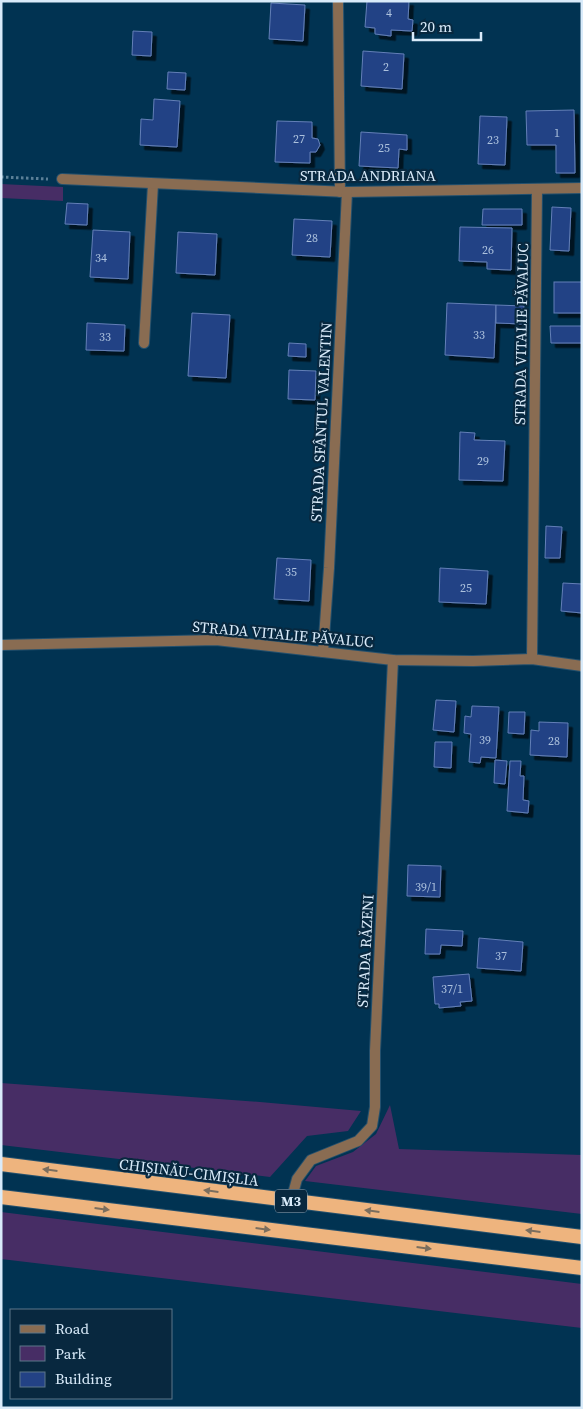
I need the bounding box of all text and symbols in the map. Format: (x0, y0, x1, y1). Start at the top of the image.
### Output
house number: 4 (386, 5, 392, 21)
scale bar (413, 10, 480, 42)
text: 20 m (420, 16, 452, 37)
house number: 2 (383, 59, 389, 75)
house number: 1 (554, 125, 560, 141)
house number: 27 (293, 131, 305, 147)
house number: 23 (487, 132, 499, 148)
house number: 25 (378, 140, 390, 156)
street label: STRADA ANDRIANA (300, 165, 436, 186)
house number: 28 (306, 230, 318, 246)
house number: 26 (482, 242, 494, 258)
street label: STRADA VITALIE PĂVALUC (509, 243, 533, 425)
house number: 34 (95, 250, 107, 266)
street label: STRADA SFÂNTUL VALENTIN (305, 322, 337, 522)
house number: 33 (473, 327, 485, 343)
house number: 33 (99, 329, 111, 345)
house number: 29 (477, 453, 489, 469)
house number: 35 (285, 564, 297, 580)
house number: 25 (460, 580, 472, 596)
street label: STRADA VITALIE PĂVALUC (192, 616, 374, 652)
house number: 39 (479, 732, 491, 748)
house number: 28 (548, 733, 560, 749)
house number: 39/1 (415, 879, 437, 895)
street label: STRADA RĂZENI (352, 894, 378, 1008)
house number: 37 (495, 948, 507, 964)
house number: 37/1 (441, 981, 463, 997)
street label: CHIȘINĂU-CIMIȘLIA (118, 1153, 260, 1191)
one-way arrow (41, 1166, 57, 1174)
one-way arrow (203, 1187, 219, 1195)
road number: M3 (275, 1190, 307, 1212)
one-way arrow (94, 1205, 110, 1213)
one-way arrow (364, 1207, 380, 1215)
one-way arrow (255, 1225, 271, 1233)
one-way arrow (525, 1227, 541, 1235)
one-way arrow (417, 1245, 433, 1253)
legend (10, 1309, 172, 1399)
text: Road (55, 1318, 89, 1339)
text: Park (55, 1343, 87, 1364)
text: Building (55, 1368, 112, 1389)

